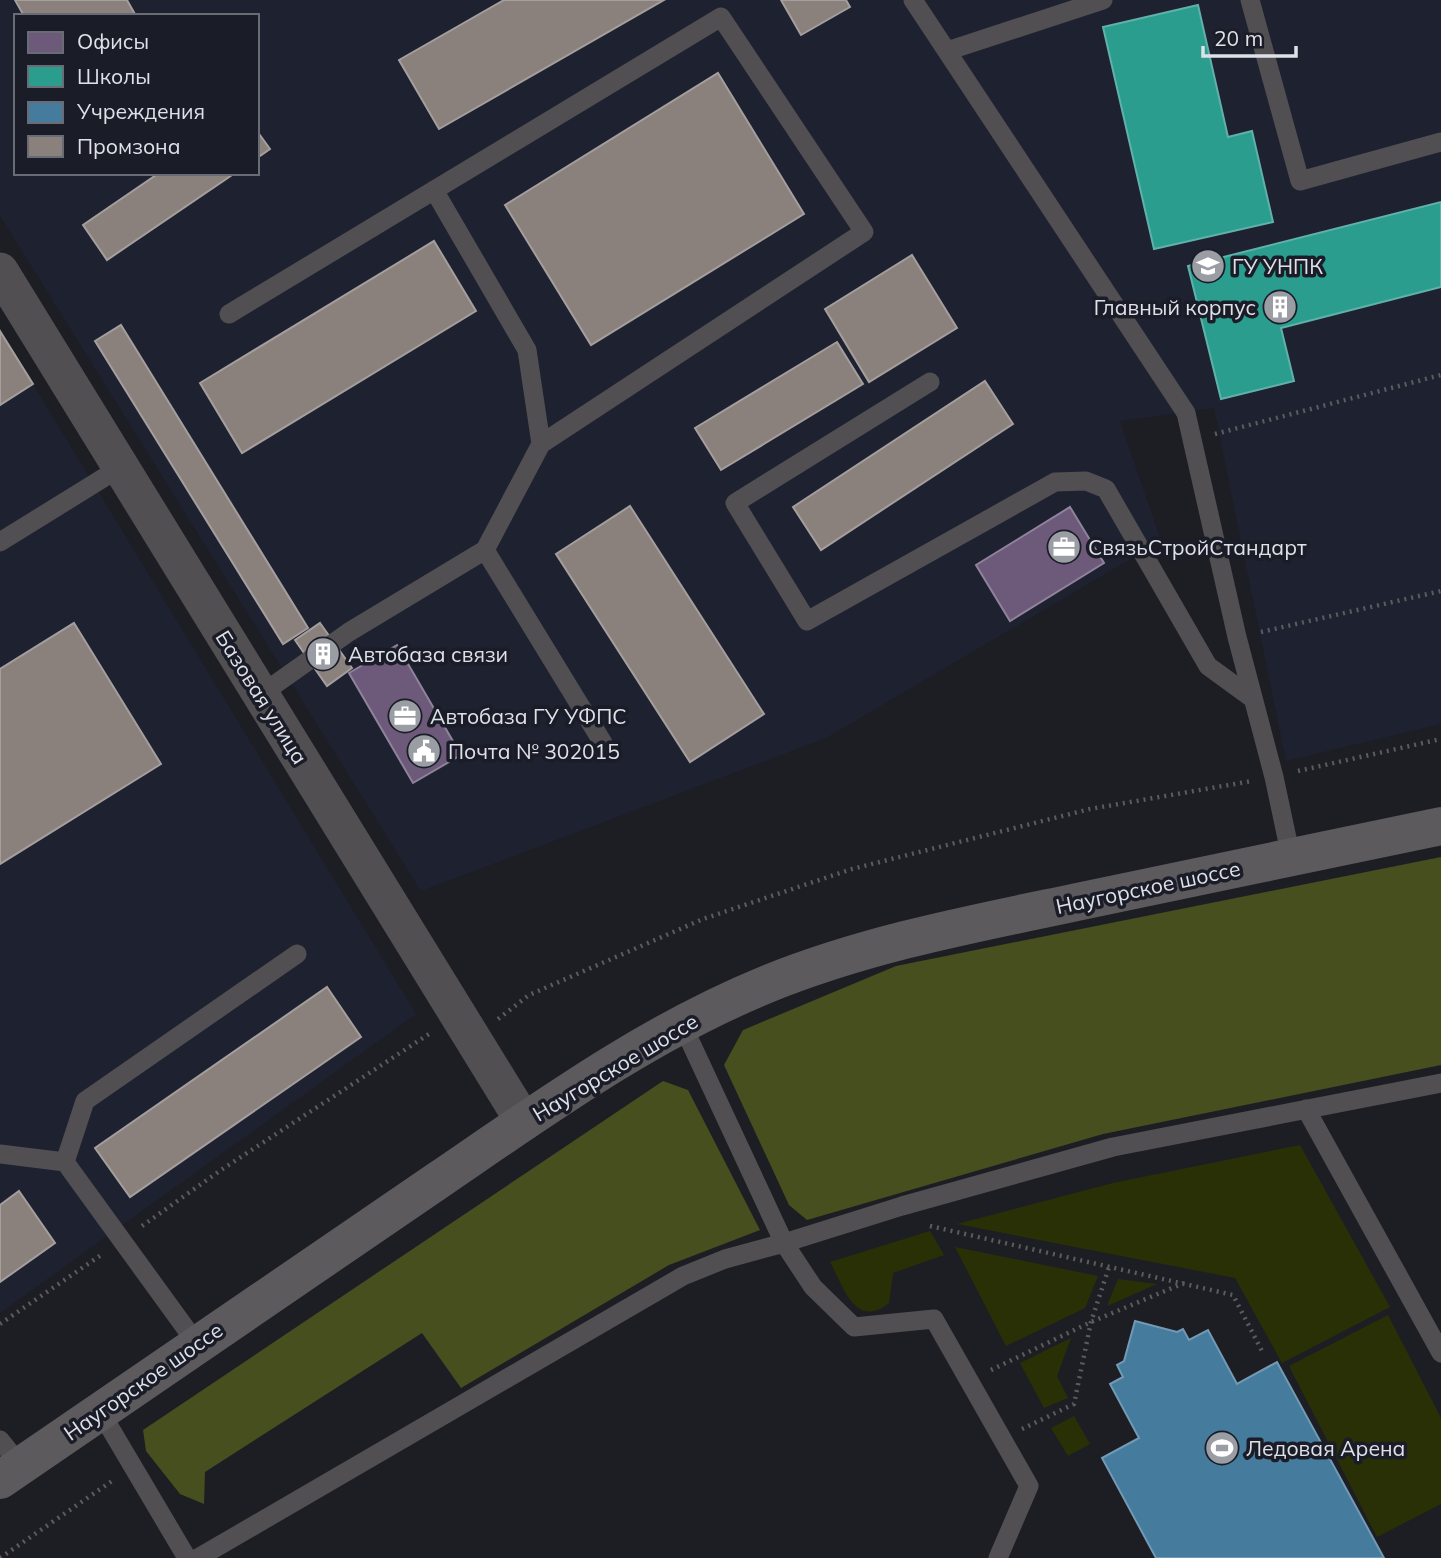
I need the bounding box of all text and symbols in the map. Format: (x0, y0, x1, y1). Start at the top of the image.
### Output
legend (14, 14, 259, 175)
scale bar (1203, 14, 1296, 58)
text: 20 m (1214, 25, 1263, 51)
text: Офисы (77, 28, 149, 54)
text: Школы (77, 63, 151, 89)
text: Учреждения (76, 98, 205, 124)
text: Промзона (77, 133, 180, 159)
school or university icon: ГУ УНПК (1189, 247, 1227, 285)
place label: ГУ УНПК (1232, 253, 1323, 279)
building icon: Главный корпус (1261, 288, 1299, 326)
place label: Главный корпус (1094, 294, 1256, 320)
office icon: СвязьСтройСтандарт (1045, 528, 1083, 566)
place label: СвязьСтройСтандарт (1088, 534, 1307, 560)
street label: Базовая улица (211, 625, 313, 769)
building icon: Автобаза связи (304, 635, 342, 673)
place label: Автобаза связи (348, 641, 508, 667)
office icon: Автобаза ГУ УФПС (386, 697, 424, 735)
place label: Автобаза ГУ УФПС (430, 703, 627, 729)
public building icon: Почта № 302015 (405, 732, 443, 770)
place label: Почта № 302015 (448, 738, 620, 764)
street label: Наугорское шоссе (1053, 855, 1243, 919)
street label: Наугорское шоссе (528, 1007, 702, 1127)
street label: Наугорское шоссе (59, 1316, 227, 1446)
sports icon: Ледовая Арена (1203, 1429, 1241, 1467)
place label: Ледовая Арена (1246, 1435, 1405, 1461)

